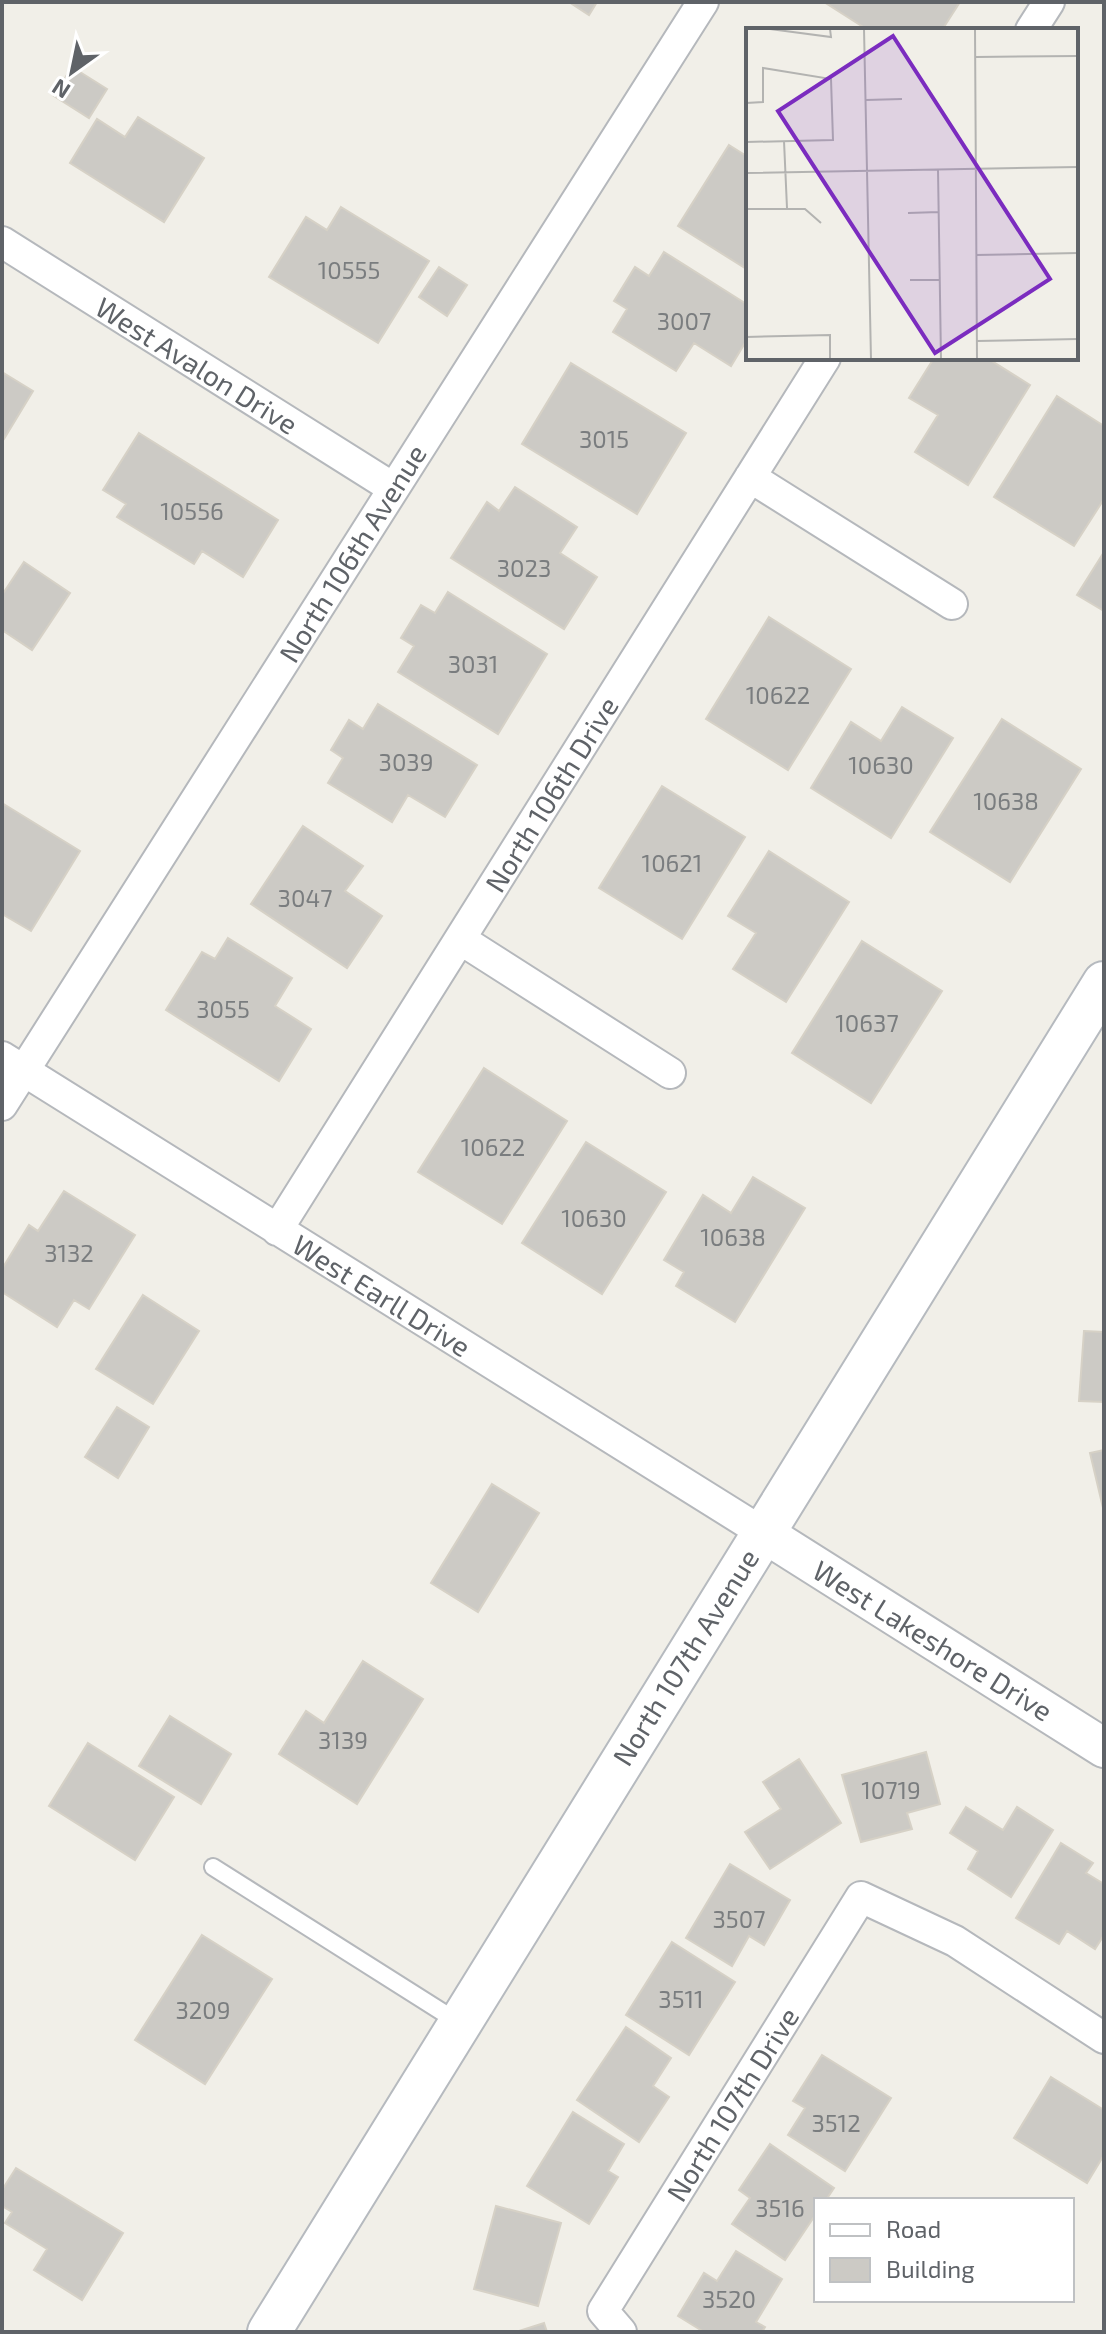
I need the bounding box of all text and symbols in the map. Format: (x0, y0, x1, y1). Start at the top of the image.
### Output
inset map (746, 28, 1078, 360)
north arrow (32, 32, 112, 112)
text: N (47, 74, 74, 105)
house number: 10555 (318, 255, 380, 284)
street label: West Avalon Drive (90, 289, 304, 441)
house number: 3007 (657, 306, 711, 335)
house number: 3015 (579, 424, 629, 453)
street label: North 106th Avenue (271, 438, 433, 668)
house number: 10556 (160, 496, 224, 525)
house number: 3023 (497, 553, 551, 582)
house number: 3031 (448, 649, 498, 678)
house number: 10622 (746, 680, 810, 709)
street label: North 106th Drive (477, 690, 625, 898)
house number: 3039 (379, 747, 433, 776)
house number: 10630 (848, 750, 914, 779)
house number: 10638 (973, 786, 1039, 815)
house number: 10621 (642, 848, 702, 877)
house number: 3047 (278, 883, 332, 912)
house number: 3055 (196, 994, 250, 1023)
house number: 10637 (835, 1008, 899, 1037)
house number: 10622 (461, 1132, 525, 1161)
house number: 10630 (561, 1203, 627, 1232)
house number: 10638 (700, 1222, 766, 1251)
street label: West Earll Drive (287, 1227, 477, 1363)
house number: 3132 (44, 1238, 94, 1267)
street label: North 107th Avenue (605, 1543, 765, 1771)
street label: West Lakeshore Drive (807, 1552, 1059, 1728)
house number: 3139 (318, 1725, 368, 1754)
house number: 10719 (861, 1775, 921, 1804)
house number: 3507 (713, 1904, 765, 1933)
house number: 3511 (658, 1984, 704, 2013)
house number: 3209 (175, 1995, 231, 2024)
street label: North 107th Drive (659, 2001, 805, 2207)
house number: 3512 (811, 2108, 861, 2137)
house number: 3516 (755, 2193, 805, 2222)
legend (814, 2198, 1074, 2302)
text: Road (886, 2214, 941, 2243)
text: Building (886, 2254, 975, 2283)
house number: 3520 (702, 2284, 756, 2313)

